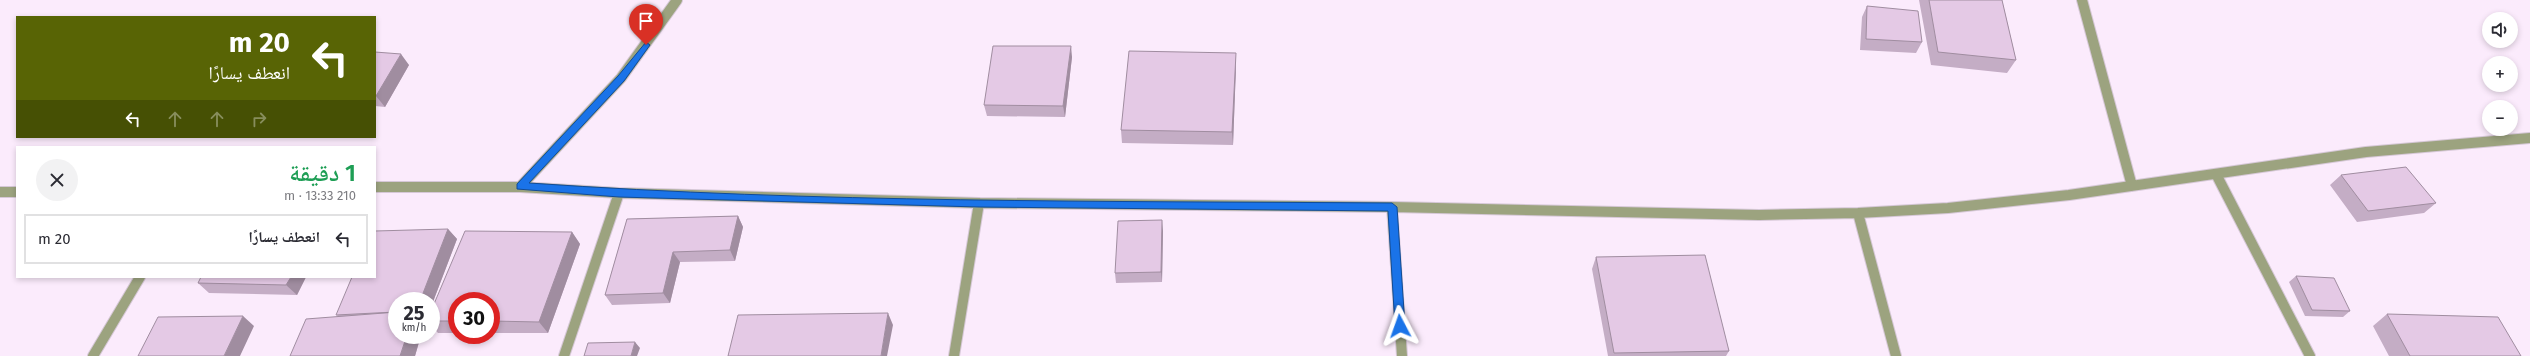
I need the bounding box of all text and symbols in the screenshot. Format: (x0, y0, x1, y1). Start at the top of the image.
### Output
pin (629, 4, 663, 45)
icon: arrive (635, 10, 657, 32)
map controls (2482, 12, 2518, 136)
button: sound (2482, 12, 2518, 48)
text: 20 m (229, 26, 290, 59)
icon: left (304, 32, 356, 84)
button: + (2482, 56, 2518, 92)
text: انعطف يسارًا (209, 62, 290, 84)
button: − (2482, 100, 2518, 136)
icon: left (122, 108, 144, 130)
icon: ahead (164, 108, 186, 130)
icon: ahead (206, 108, 228, 130)
icon: right (248, 108, 270, 130)
button: close (36, 159, 78, 201)
text: 1 دقيقة (289, 159, 356, 187)
text: 210 m · 13:33 (284, 188, 356, 203)
text: انعطف يسارًا (248, 228, 320, 246)
icon: left (332, 228, 354, 250)
text: 20 m (38, 230, 71, 248)
speed limit sign: 30 (448, 292, 500, 344)
text: 25 (403, 301, 425, 325)
position arrow (1379, 305, 1421, 347)
text: km/h (402, 322, 426, 334)

